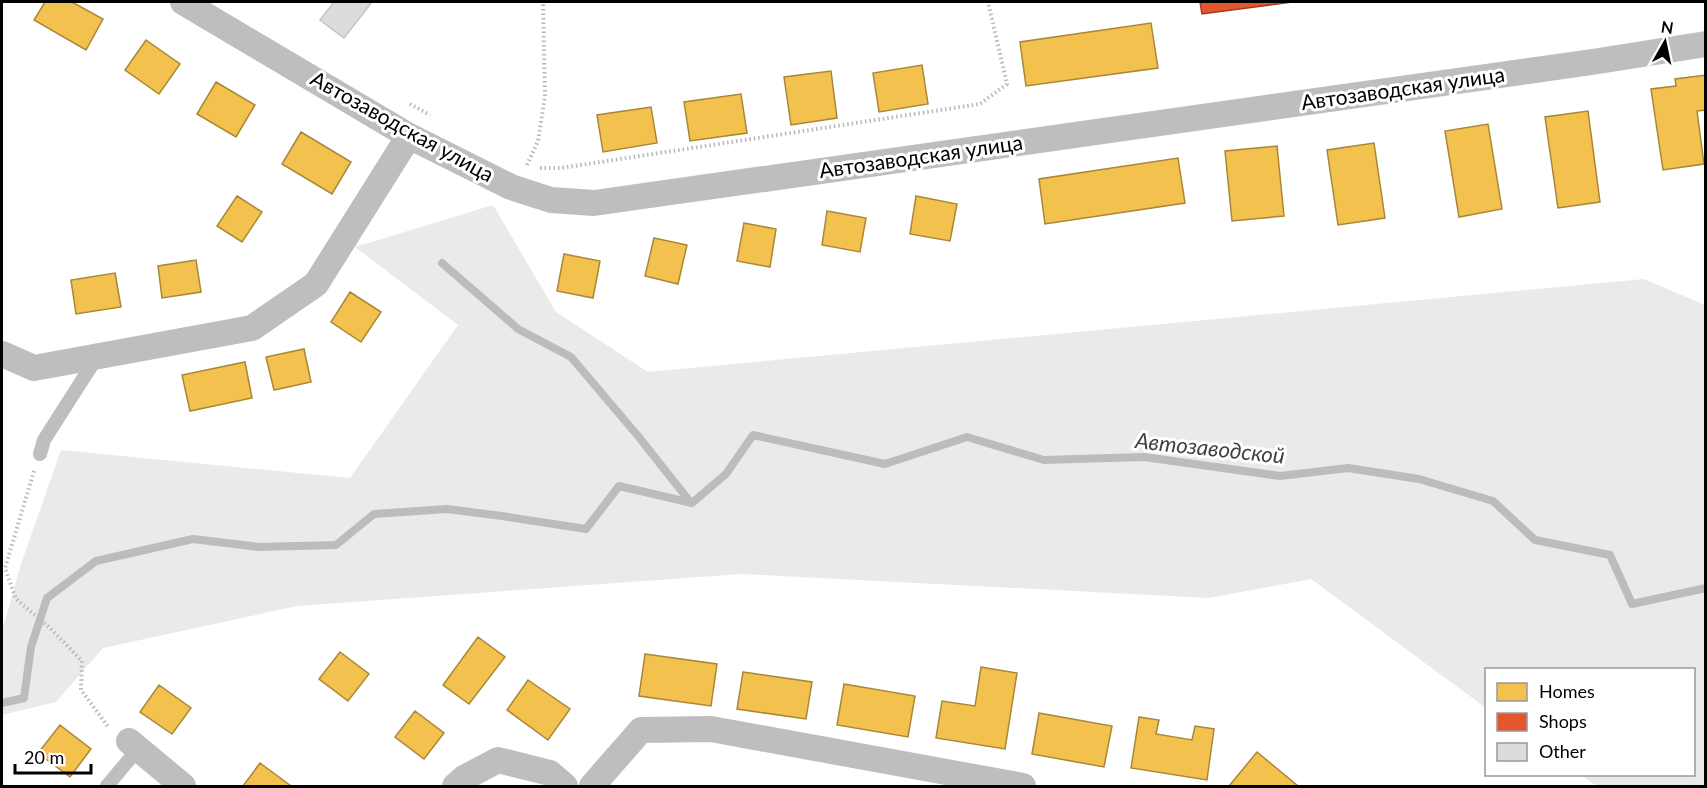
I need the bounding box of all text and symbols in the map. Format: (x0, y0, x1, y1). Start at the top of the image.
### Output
north arrow (1635, 12, 1695, 72)
text: N (1660, 16, 1675, 37)
street label: Автозаводская улица (1299, 61, 1506, 114)
street label: Автозаводская улица (307, 65, 499, 186)
street label: Автозаводская улица (817, 129, 1024, 182)
water label: Автозаводской (1133, 426, 1286, 469)
legend (1485, 668, 1695, 776)
text: Homes (1539, 680, 1595, 702)
text: Shops (1539, 710, 1587, 732)
scale bar (15, 737, 92, 775)
text: Other (1539, 740, 1586, 762)
text: 20 m (24, 746, 64, 768)

